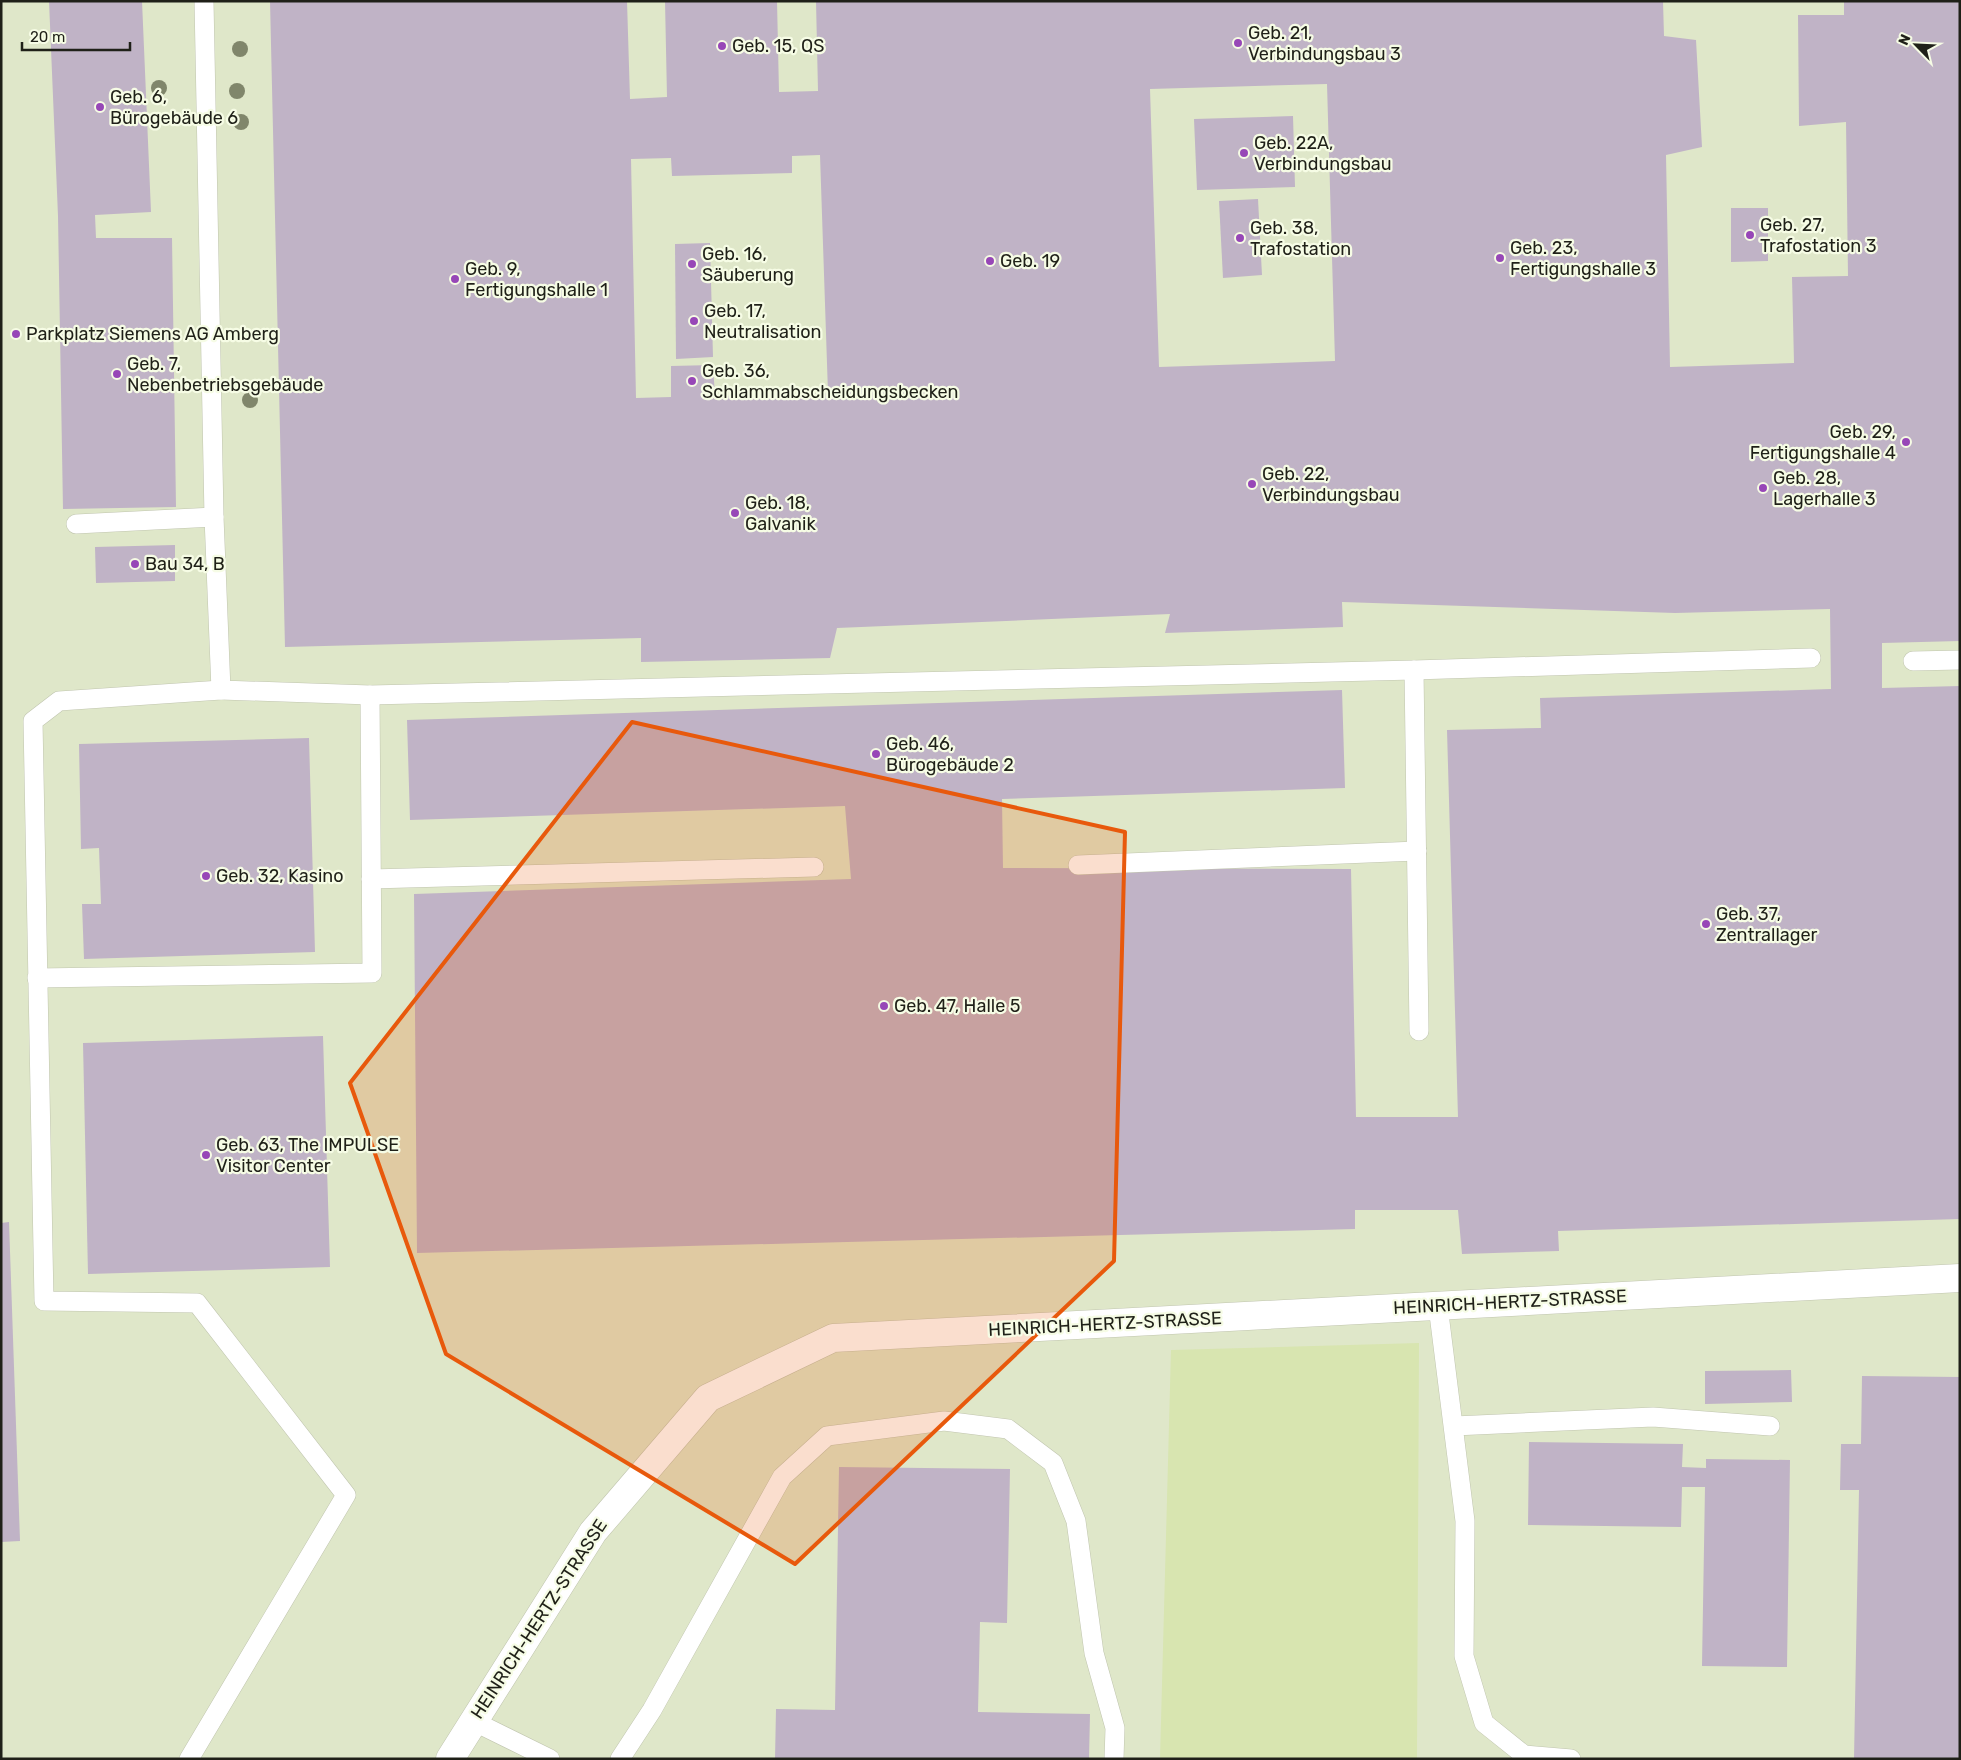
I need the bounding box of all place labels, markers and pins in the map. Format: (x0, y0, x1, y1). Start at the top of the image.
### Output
place label: Geb. 21, Verbindungsbau 3 (1248, 22, 1401, 65)
place label: Geb. 15, QS (732, 35, 824, 57)
marker: Geb. 21, Verbindungsbau 3 (1232, 37, 1244, 49)
marker: Geb. 15, QS (716, 40, 728, 52)
place label: Geb. 6, Bürogebäude 6 (110, 86, 238, 129)
marker: Geb. 6, Bürogebäude 6 (94, 101, 106, 113)
place label: Geb. 22A, Verbindungsbau (1254, 132, 1392, 175)
marker: Geb. 22A, Verbindungsbau (1238, 147, 1250, 159)
place label: Geb. 27, Trafostation 3 (1760, 214, 1877, 257)
place label: Geb. 38, Trafostation (1250, 217, 1351, 260)
marker: Geb. 27, Trafostation 3 (1744, 229, 1756, 241)
marker: Geb. 38, Trafostation (1234, 232, 1246, 244)
place label: Geb. 23, Fertigungshalle 3 (1510, 237, 1656, 280)
place label: Geb. 16, Säuberung (702, 243, 794, 286)
place label: Geb. 19 (1000, 250, 1060, 272)
marker: Geb. 23, Fertigungshalle 3 (1494, 252, 1506, 264)
marker: Geb. 19 (984, 255, 996, 267)
place label: Geb. 9, Fertigungshalle 1 (465, 258, 608, 301)
marker: Geb. 16, Säuberung (686, 258, 698, 270)
marker: Geb. 9, Fertigungshalle 1 (449, 273, 461, 285)
place label: Geb. 17, Neutralisation (704, 300, 822, 343)
marker: Geb. 17, Neutralisation (688, 315, 700, 327)
place label: Parkplatz Siemens AG Amberg (26, 323, 279, 345)
marker: Parkplatz Siemens AG Amberg (10, 328, 22, 340)
place label: Geb. 7, Nebenbetriebsgebäude (127, 353, 323, 396)
place label: Geb. 36, Schlammabscheidungsbecken (702, 360, 959, 403)
marker: Geb. 7, Nebenbetriebsgebäude (111, 368, 123, 380)
marker: Geb. 36, Schlammabscheidungsbecken (686, 375, 698, 387)
place label: Geb. 29, Fertigungshalle 4 (1750, 421, 1896, 464)
marker: Geb. 29, Fertigungshalle 4 (1900, 436, 1912, 448)
place label: Geb. 22, Verbindungsbau (1262, 463, 1400, 506)
place label: Geb. 28, Lagerhalle 3 (1773, 467, 1876, 510)
marker: Geb. 22, Verbindungsbau (1246, 478, 1258, 490)
marker: Geb. 28, Lagerhalle 3 (1757, 482, 1769, 494)
place label: Geb. 18, Galvanik (745, 492, 816, 535)
marker: Geb. 18, Galvanik (729, 507, 741, 519)
place label: Bau 34, B (145, 553, 225, 575)
marker: Bau 34, B (129, 558, 141, 570)
place label: Geb. 46, Bürogebäude 2 (886, 733, 1014, 776)
marker: Geb. 46, Bürogebäude 2 (870, 748, 882, 760)
place label: Geb. 32, Kasino (216, 865, 344, 887)
marker: Geb. 32, Kasino (200, 870, 212, 882)
place label: Geb. 37, Zentrallager (1716, 903, 1818, 946)
marker: Geb. 37, Zentrallager (1700, 918, 1712, 930)
place label: Geb. 47, Halle 5 (894, 995, 1020, 1017)
marker: Geb. 47, Halle 5 (878, 1000, 890, 1012)
place label: Geb. 63, The IMPULSE Visitor Center (216, 1134, 399, 1177)
marker: Geb. 63, The IMPULSE Visitor Center (200, 1149, 212, 1161)

